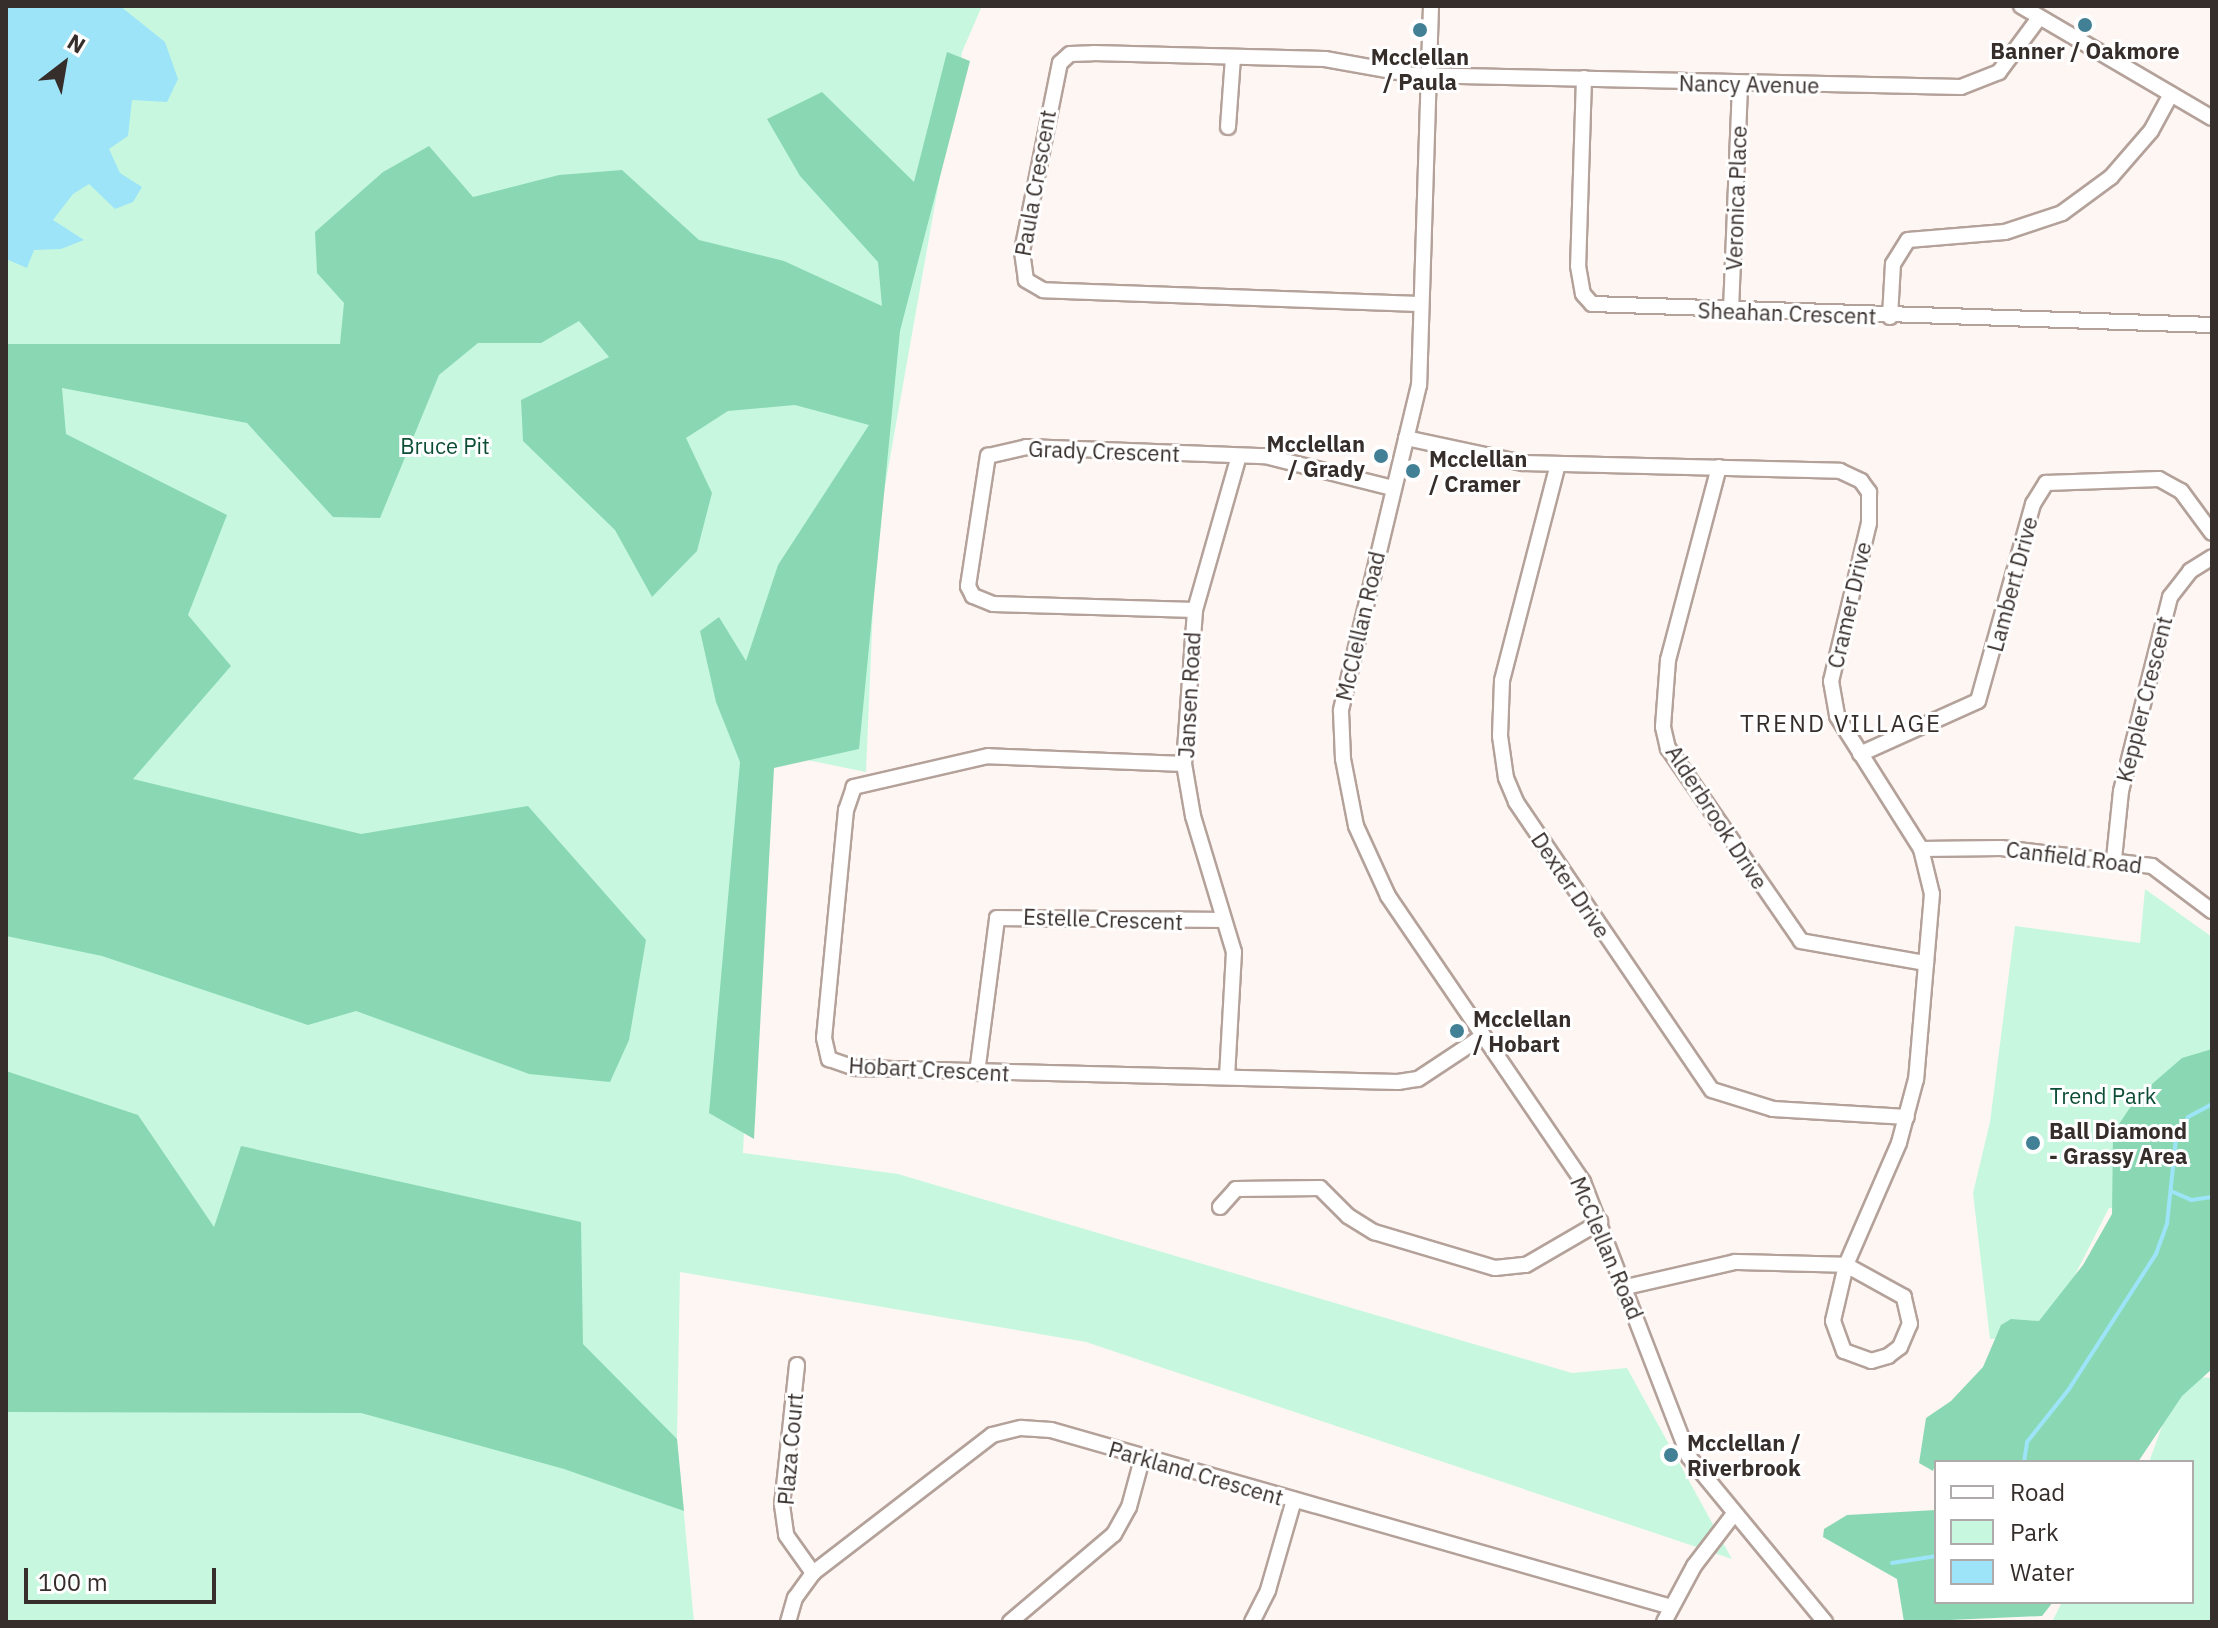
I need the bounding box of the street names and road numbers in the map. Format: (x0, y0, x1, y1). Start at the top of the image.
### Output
street label: Nancy Avenue (1679, 70, 1819, 98)
street label: Paula Crescent (1009, 108, 1061, 258)
street label: Veronica Place (1720, 125, 1752, 271)
street label: Sheahan Crescent (1697, 297, 1877, 329)
street label: Grady Crescent (1028, 435, 1180, 467)
street label: Lambert Drive (1981, 513, 2043, 655)
street label: Cramer Drive (1822, 539, 1876, 671)
street label: McClellan Road (1330, 549, 1390, 703)
street label: Keppler Crescent (2111, 613, 2177, 785)
street label: Jansen Road (1173, 631, 1205, 759)
street label: Alderbrook Drive (1661, 740, 1773, 894)
street label: Dexter Drive (1526, 827, 1616, 943)
street label: Canfield Road (2004, 836, 2144, 878)
street label: Estelle Crescent (1023, 903, 1183, 935)
street label: Hobart Crescent (848, 1052, 1010, 1086)
street label: McClellan Road (1565, 1173, 1649, 1323)
street label: Plaza Court (772, 1392, 808, 1506)
street label: Parkland Crescent (1106, 1435, 1286, 1511)

